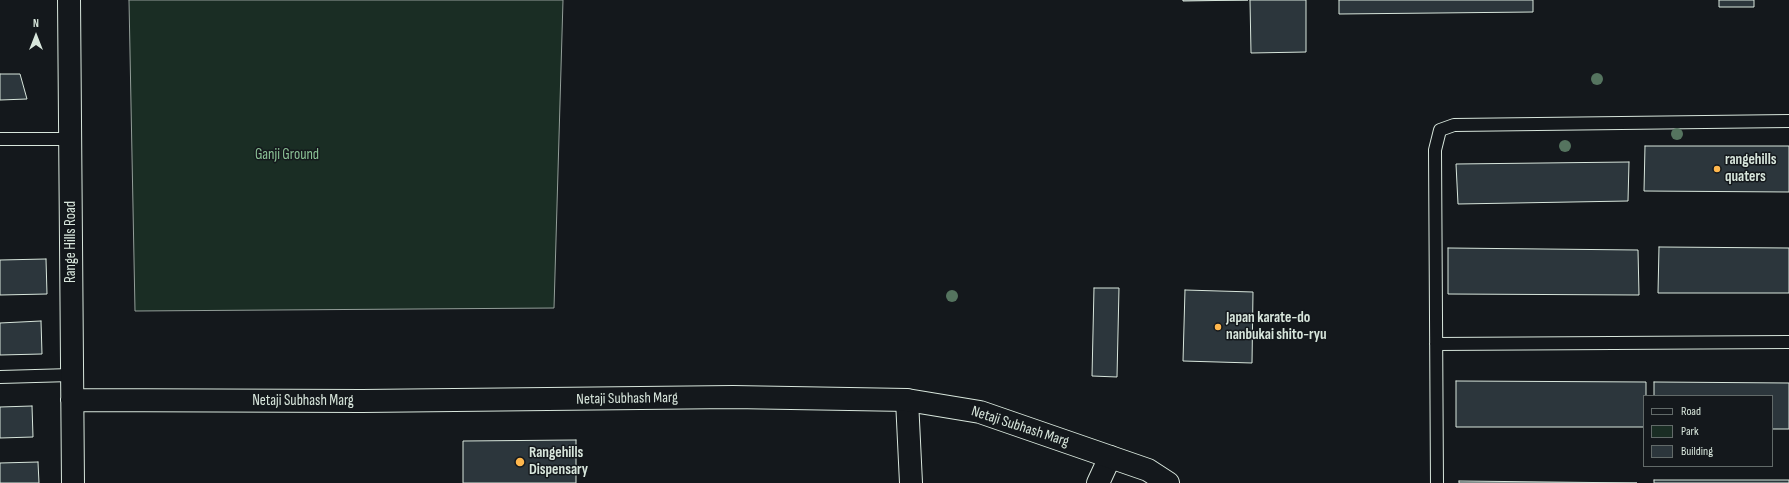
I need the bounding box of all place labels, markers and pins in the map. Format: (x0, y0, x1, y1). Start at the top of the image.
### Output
place label: rangehills quaters (1725, 151, 1776, 186)
marker: rangehills quaters (1712, 164, 1722, 174)
place label: Japan karate-do nanbukai shito-ryu (1226, 309, 1327, 344)
marker: Japan karate-do nanbukai shito-ryu (1213, 322, 1223, 332)
place label: Rangehills Dispensary (529, 444, 588, 479)
marker: Rangehills Dispensary (514, 456, 526, 468)

